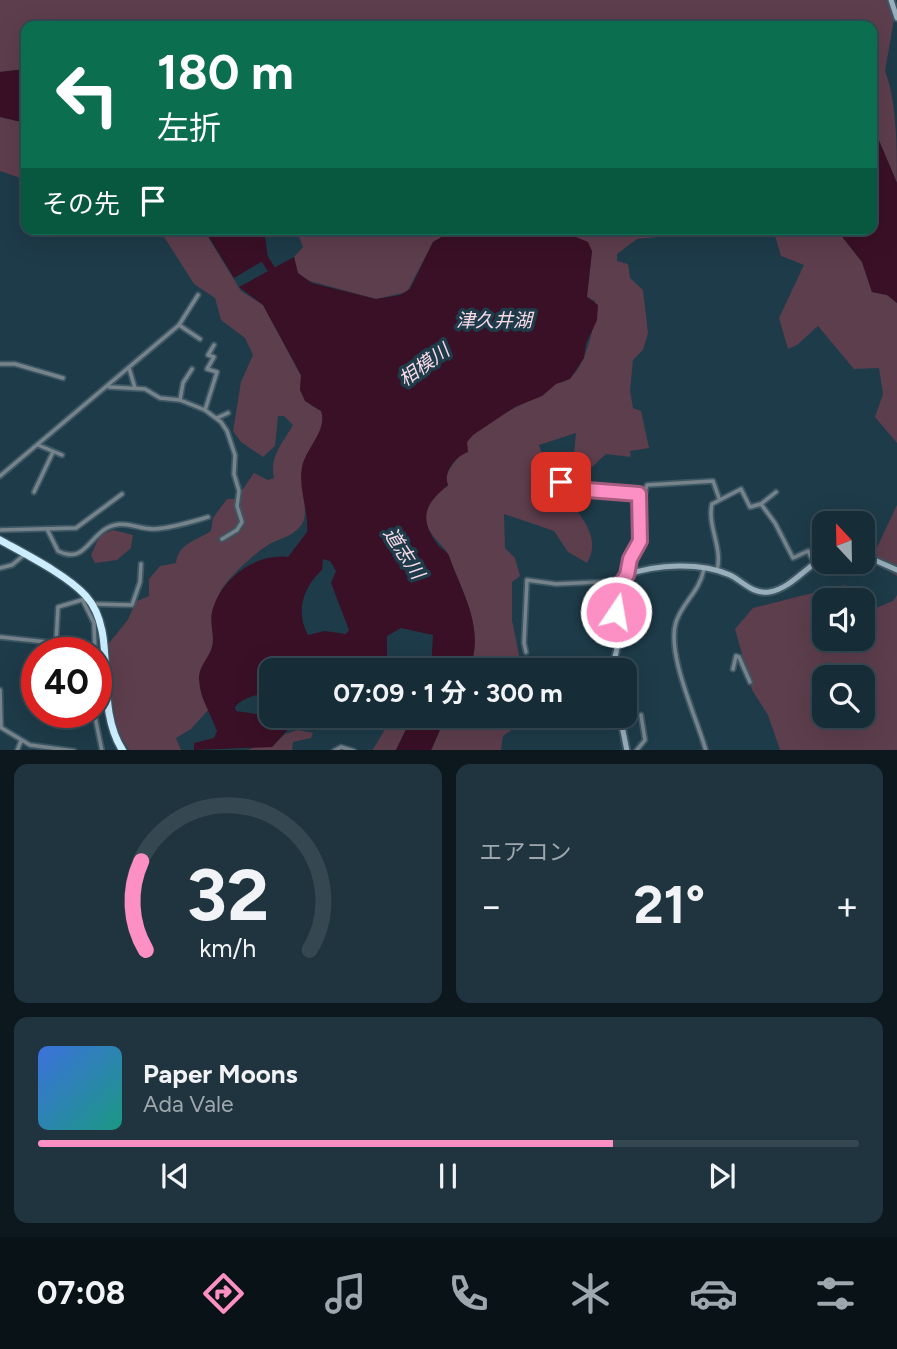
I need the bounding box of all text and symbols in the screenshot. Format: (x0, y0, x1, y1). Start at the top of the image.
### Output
text: 180 m (157, 42, 294, 101)
icon: left (42, 49, 133, 140)
text: 左折 (157, 109, 221, 147)
icon: arrive (134, 182, 172, 220)
text: その先 (42, 188, 120, 220)
water label: 津久井湖 (456, 309, 535, 332)
water label: 相模川 (394, 338, 455, 391)
pin (531, 452, 591, 512)
icon: arrive (542, 463, 580, 501)
north arrow (812, 511, 875, 574)
map controls (812, 511, 875, 728)
water label: 道志川 (379, 523, 430, 585)
position arrow (579, 575, 653, 649)
button: sound (812, 588, 875, 651)
speed limit sign: 40 (21, 637, 112, 728)
button: search (812, 665, 875, 728)
text: 07:09 · 1 分 · 300 m (333, 677, 563, 709)
text: エアコン (480, 838, 572, 866)
text: 32 (186, 851, 269, 938)
text: 21° (633, 874, 705, 936)
text: − (480, 883, 503, 929)
text: + (835, 883, 859, 929)
text: km/h (199, 932, 256, 962)
text: Paper Moons (143, 1058, 298, 1090)
text: Ada Vale (143, 1090, 234, 1118)
icon: previous (156, 1157, 194, 1195)
icon: pause (429, 1157, 467, 1195)
icon: next (703, 1157, 741, 1195)
icon: directions (199, 1269, 248, 1318)
icon: music (321, 1269, 370, 1318)
icon: phone (444, 1269, 493, 1318)
icon: climate (566, 1269, 615, 1318)
icon: car (689, 1269, 738, 1318)
icon: filters (811, 1269, 860, 1318)
text: 07:08 (37, 1274, 125, 1312)

